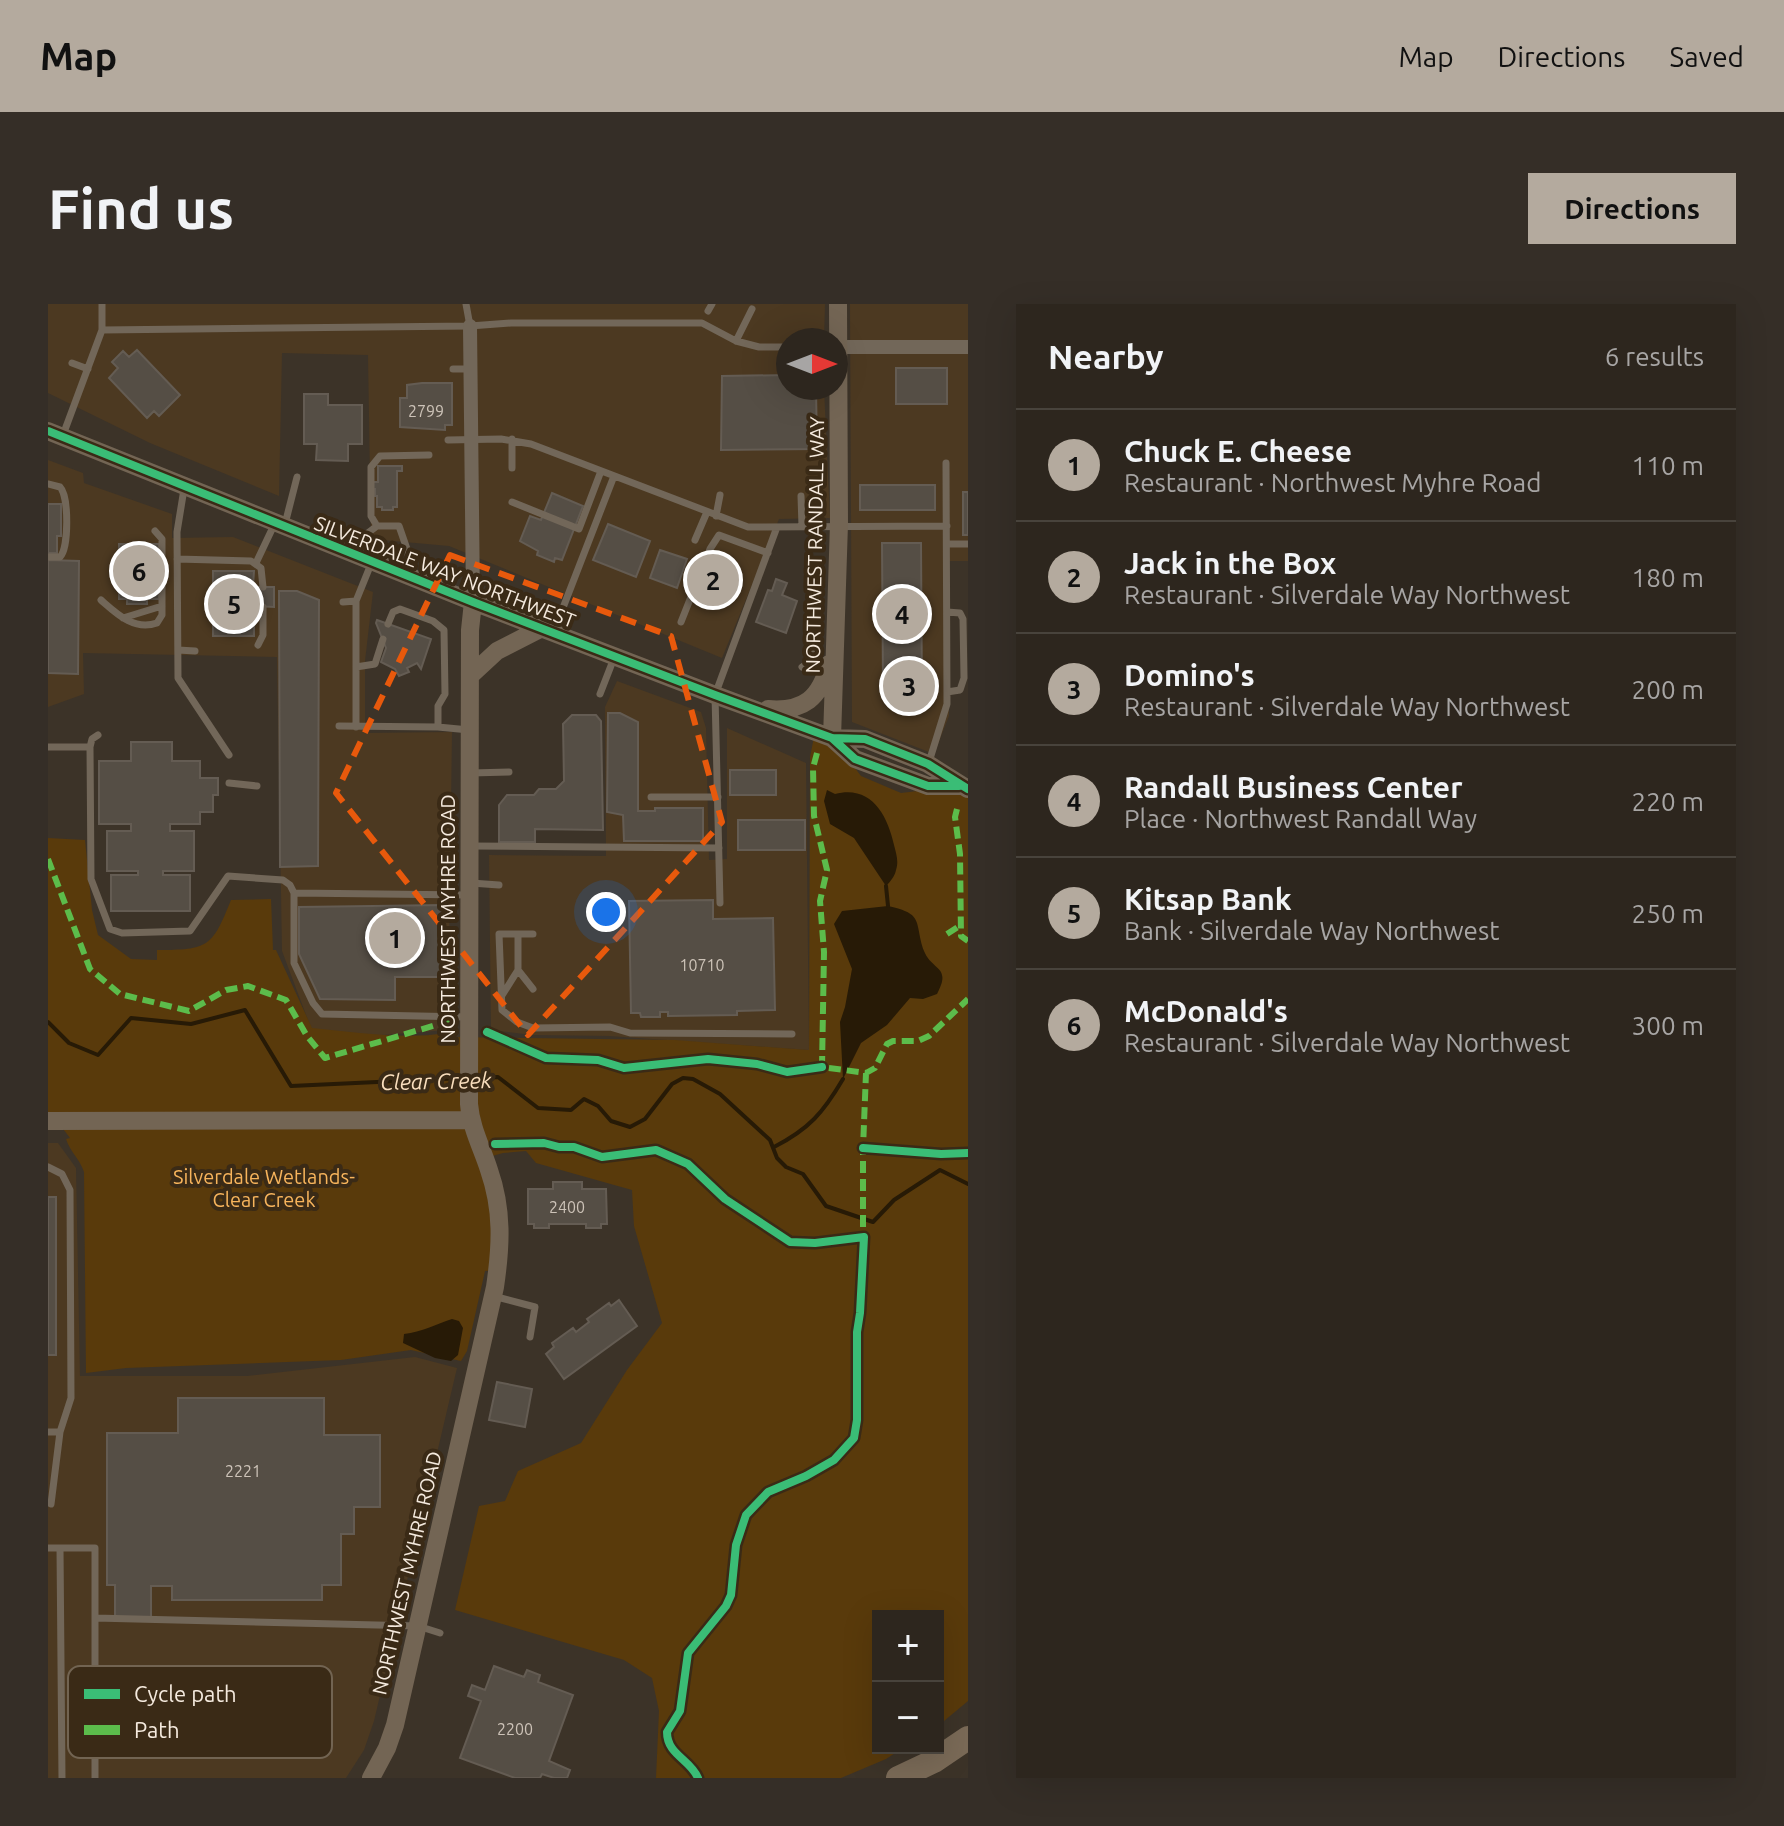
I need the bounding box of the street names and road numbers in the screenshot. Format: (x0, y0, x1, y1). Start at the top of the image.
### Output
street label: NORTHWEST RANDALL WAY (801, 416, 828, 674)
street label: SILVERDALE WAY NORTHWEST (311, 511, 579, 632)
street label: NORTHWEST MYHRE ROAD (436, 794, 459, 1044)
street label: NORTHWEST MYHRE ROAD (367, 1449, 446, 1697)

